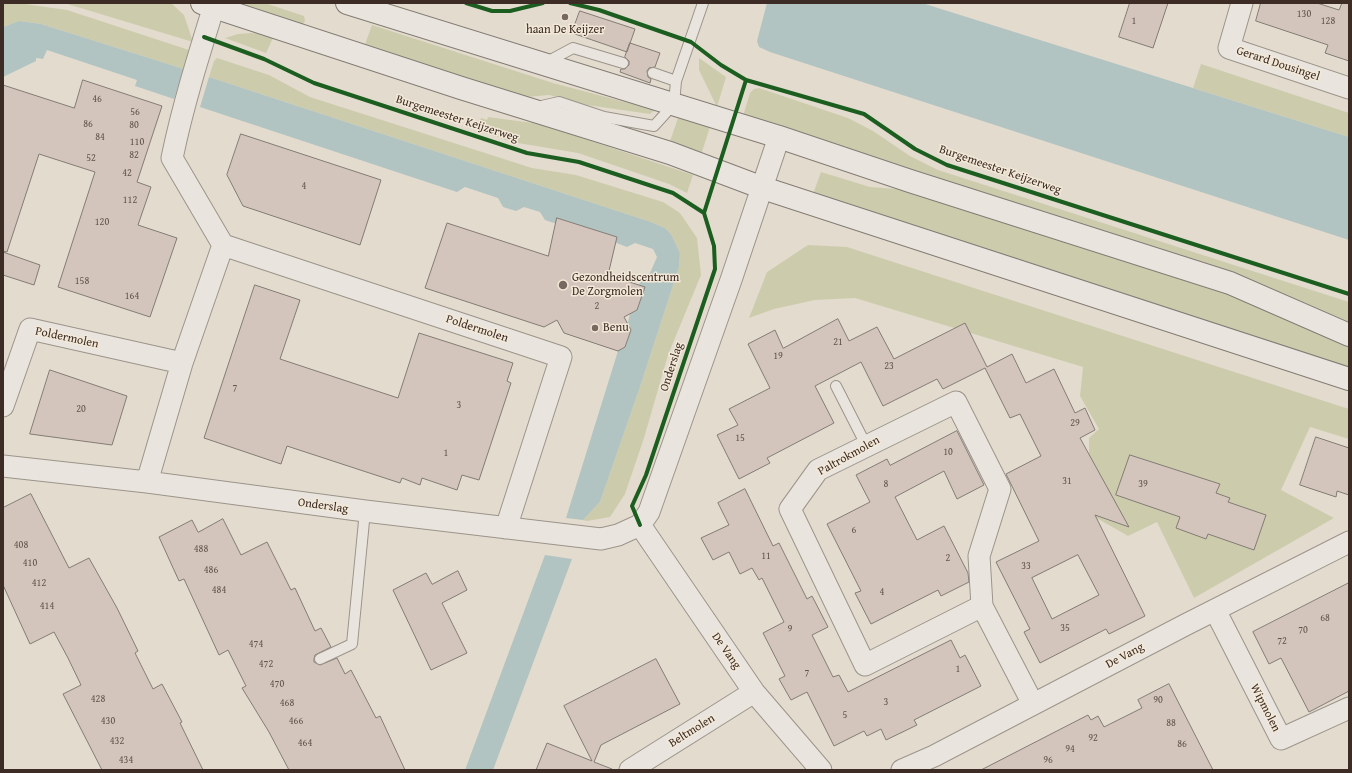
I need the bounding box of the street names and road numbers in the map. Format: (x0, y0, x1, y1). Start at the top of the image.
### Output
street label: Gerard Dousingel (1234, 44, 1322, 84)
street label: Burgemeester Keijzerweg (394, 92, 520, 146)
street label: Burgemeester Keijzerweg (937, 142, 1063, 198)
street label: Poldermolen (444, 312, 510, 346)
street label: Poldermolen (34, 324, 100, 352)
street label: Onderslag (657, 341, 687, 393)
street label: Paltrokmolen (816, 433, 882, 479)
street label: Onderslag (297, 495, 349, 517)
street label: De Vang (708, 630, 744, 672)
street label: De Vang (1103, 640, 1147, 672)
street label: Wipmolen (1247, 682, 1283, 734)
street label: Beltmolen (666, 711, 718, 751)

